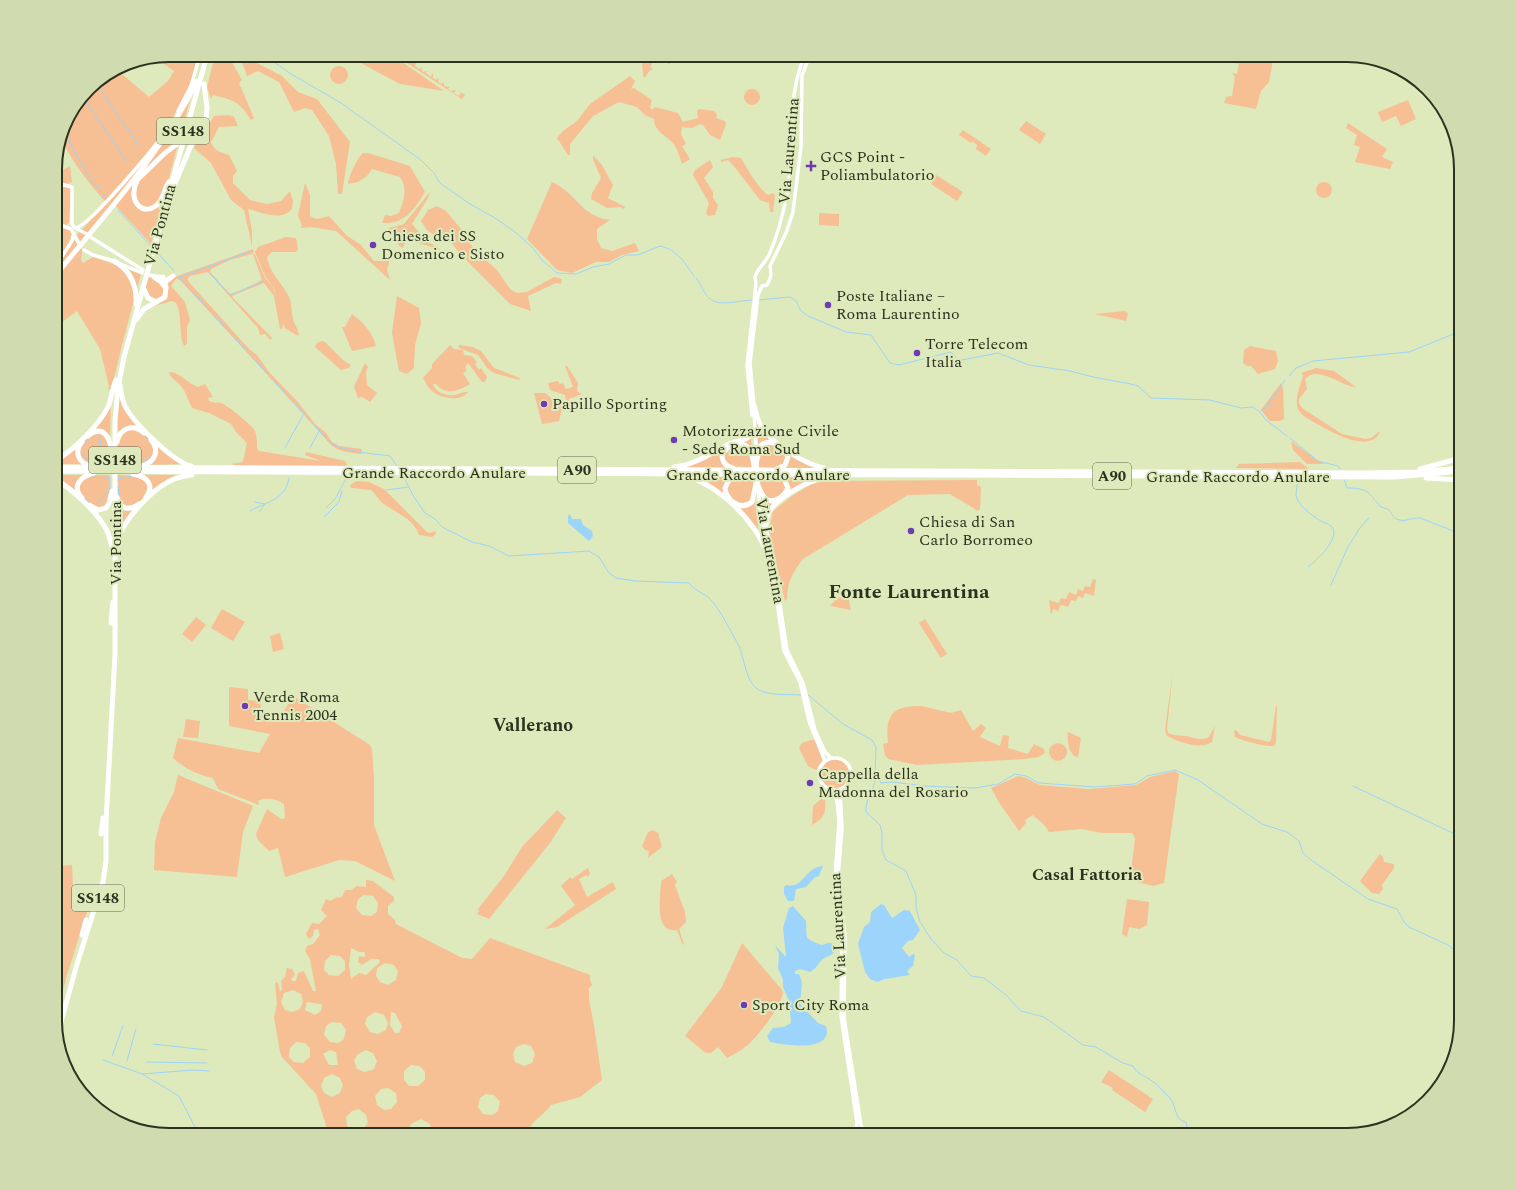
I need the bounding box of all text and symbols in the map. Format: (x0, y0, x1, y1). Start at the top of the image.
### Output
street label: Via Laurentina (772, 97, 806, 205)
road number: SS148 (157, 118, 209, 144)
place label: GCS Point - Poliambulatorio (820, 145, 934, 187)
marker: GCS Point - Poliambulatorio (805, 160, 817, 172)
street label: Via Pontina (138, 181, 183, 269)
place label: Chiesa dei SS Domenico e Sisto (381, 224, 504, 266)
marker: Chiesa dei SS Domenico e Sisto (368, 240, 378, 250)
place label: Poste Italiane – Roma Laurentino (836, 284, 960, 326)
marker: Poste Italiane – Roma Laurentino (823, 300, 833, 310)
place label: Torre Telecom Italia (925, 332, 1029, 374)
marker: Torre Telecom Italia (912, 348, 922, 358)
place label: Papillo Sporting (552, 392, 667, 416)
marker: Papillo Sporting (539, 399, 549, 409)
place label: Motorizzazione Civile - Sede Roma Sud (682, 419, 839, 461)
marker: Motorizzazione Civile - Sede Roma Sud (669, 435, 679, 445)
road number: SS148 (89, 447, 141, 473)
road number: A90 (558, 457, 596, 483)
street label: Grande Raccordo Anulare (342, 461, 526, 485)
street label: Grande Raccordo Anulare (666, 463, 850, 487)
road number: A90 (1093, 463, 1131, 489)
street label: Grande Raccordo Anulare (1146, 465, 1330, 489)
street label: Via Laurentina (749, 496, 791, 606)
street label: Via Pontina (104, 501, 128, 585)
place label: Chiesa di San Carlo Borromeo (919, 510, 1033, 552)
marker: Chiesa di San Carlo Borromeo (906, 526, 916, 536)
district label: Fonte Laurentina (829, 577, 990, 607)
place label: Verde Roma Tennis 2004 (253, 685, 340, 727)
marker: Verde Roma Tennis 2004 (240, 701, 250, 711)
district label: Vallerano (493, 712, 573, 739)
place label: Cappella della Madonna del Rosario (818, 762, 968, 804)
marker: Cappella della Madonna del Rosario (805, 778, 815, 788)
district label: Casal Fattoria (1032, 862, 1142, 888)
street label: Via Laurentina (823, 872, 853, 980)
road number: SS148 (72, 885, 124, 911)
place label: Sport City Roma (752, 993, 869, 1017)
marker: Sport City Roma (739, 1000, 749, 1010)

